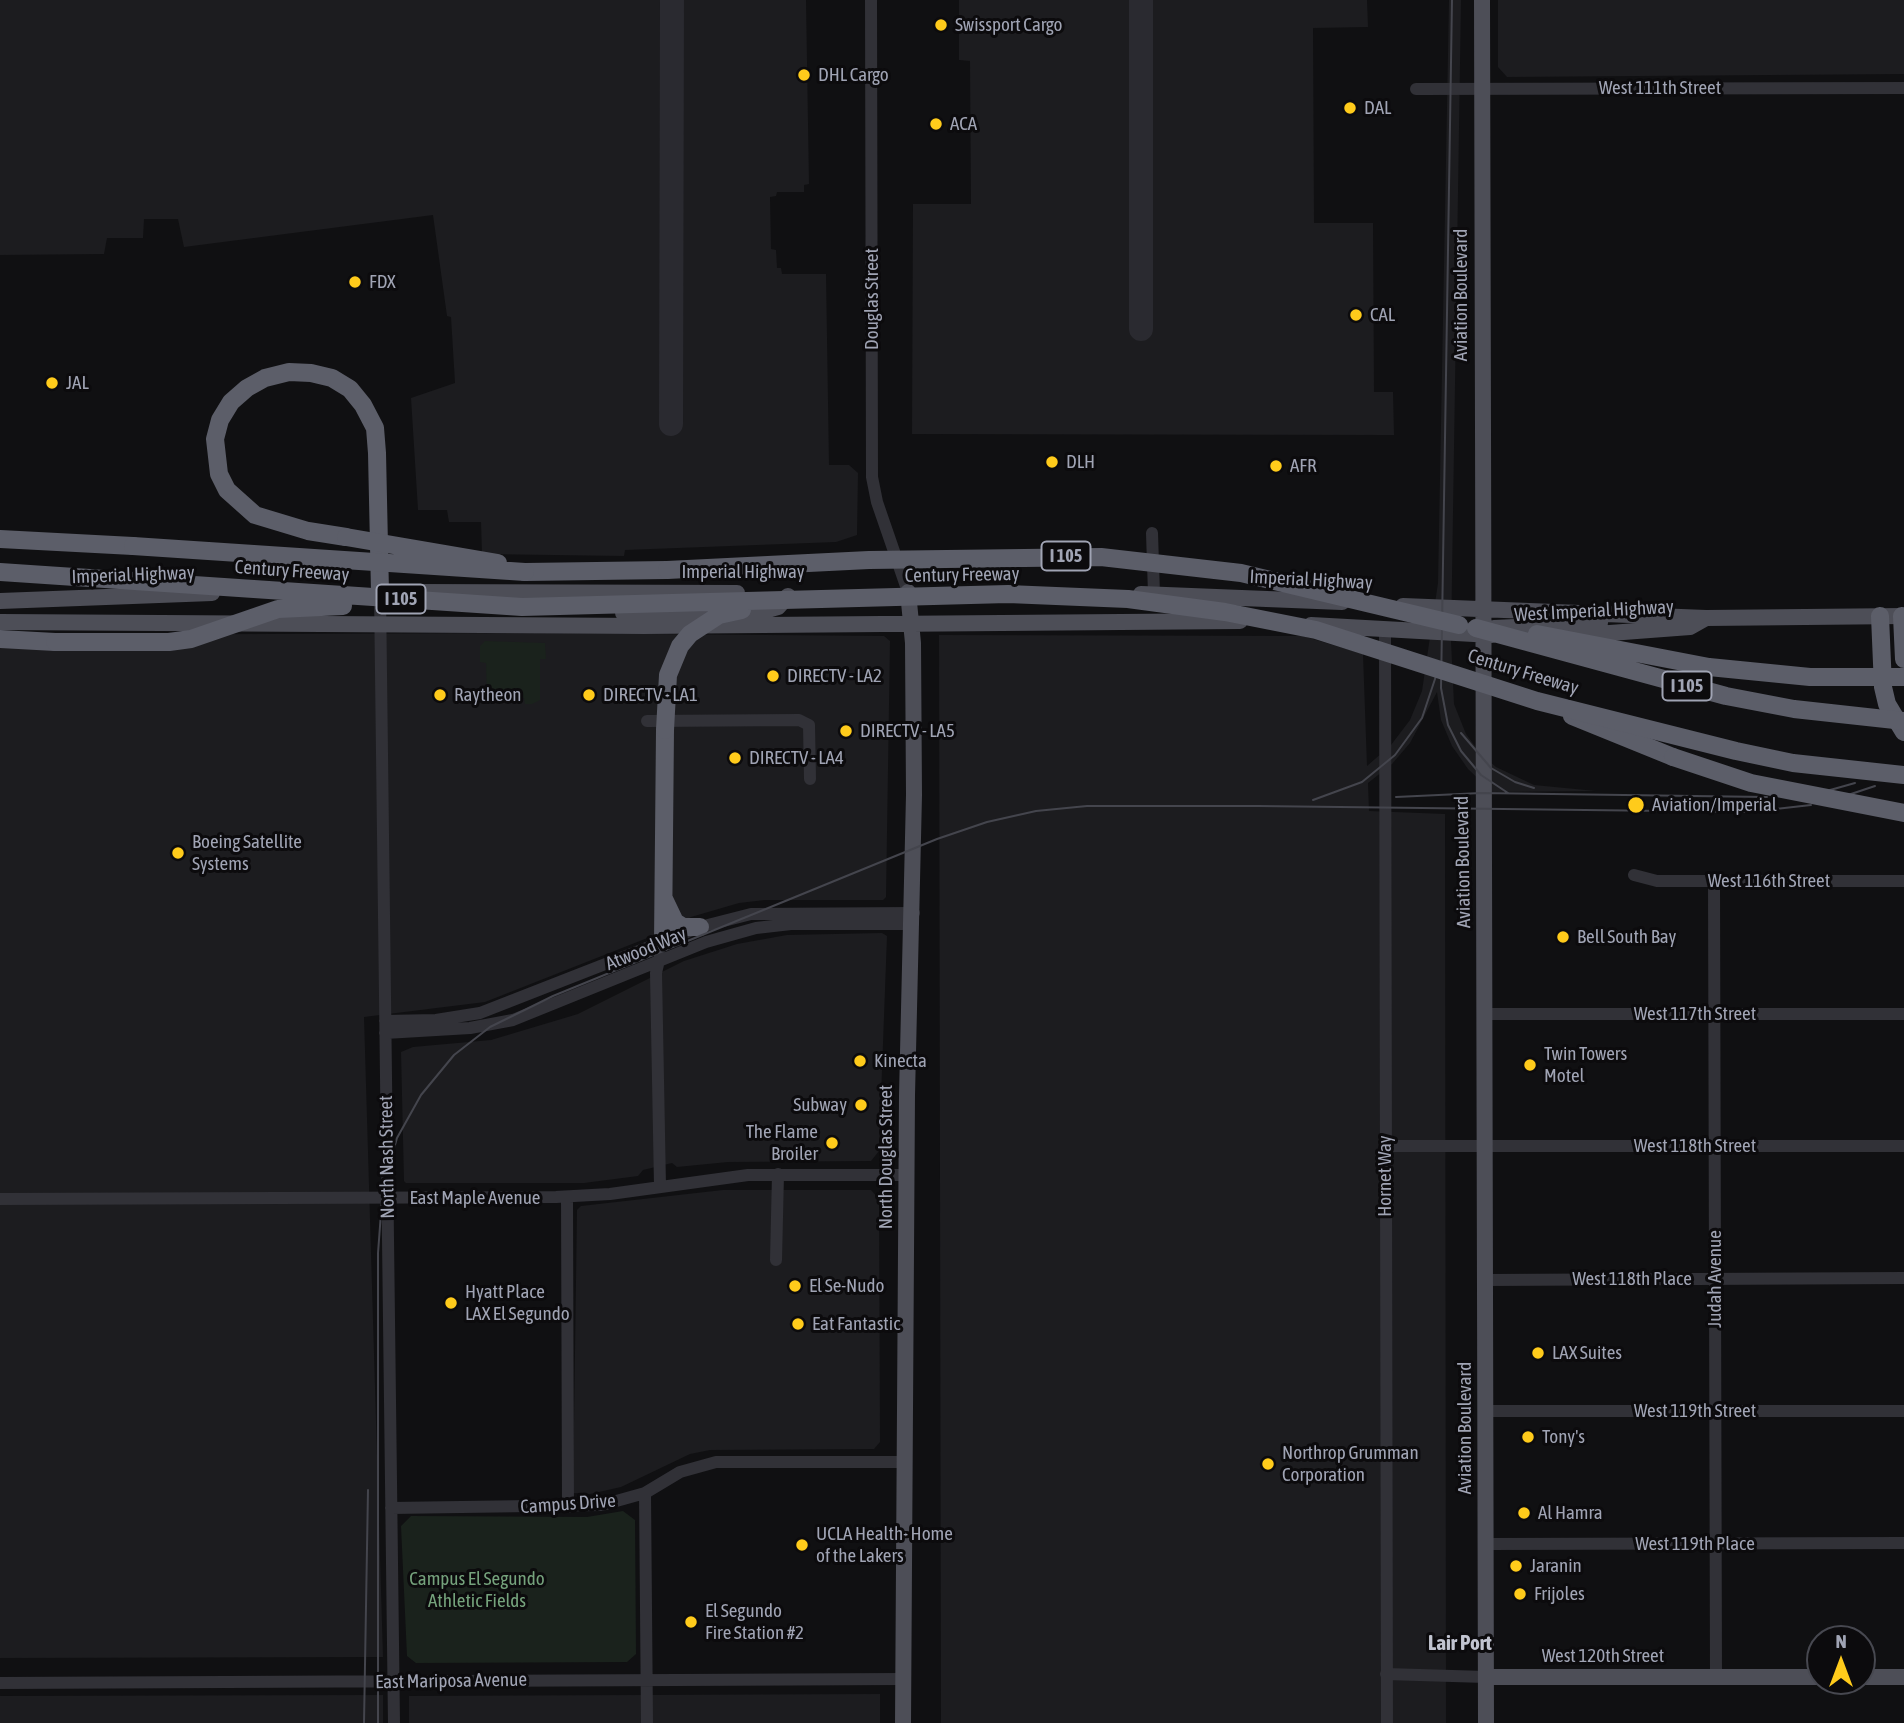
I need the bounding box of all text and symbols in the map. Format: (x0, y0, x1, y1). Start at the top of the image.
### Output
place label: Swissport Cargo (955, 14, 1062, 36)
marker: Swissport Cargo (933, 17, 949, 33)
place label: DHL Cargo (818, 64, 889, 86)
marker: DHL Cargo (796, 67, 812, 83)
street label: West 111th Street (1599, 77, 1721, 99)
place label: DAL (1364, 97, 1391, 119)
marker: DAL (1342, 100, 1358, 116)
place label: ACA (950, 113, 977, 135)
marker: ACA (928, 116, 944, 132)
street label: Aviation Boulevard (1450, 229, 1472, 361)
street label: Douglas Street (861, 248, 883, 350)
place label: FDX (369, 271, 396, 293)
marker: FDX (347, 274, 363, 290)
place label: CAL (1370, 304, 1395, 326)
marker: CAL (1348, 307, 1364, 323)
place label: JAL (66, 372, 89, 394)
marker: JAL (44, 375, 60, 391)
place label: DLH (1066, 451, 1095, 473)
marker: DLH (1044, 454, 1060, 470)
place label: AFR (1290, 455, 1316, 477)
marker: AFR (1268, 458, 1284, 474)
road number: I 105 (1042, 542, 1090, 570)
street label: Century Freeway (234, 556, 350, 586)
street label: Imperial Highway (71, 561, 195, 589)
street label: Imperial Highway (681, 561, 805, 583)
street label: Century Freeway (904, 563, 1020, 587)
street label: Imperial Highway (1249, 565, 1373, 595)
road number: I 105 (376, 584, 426, 614)
street label: West Imperial Highway (1514, 595, 1674, 627)
street label: Century Freeway (1465, 644, 1581, 700)
place label: DIRECTV - LA2 (787, 665, 882, 687)
marker: DIRECTV - LA2 (765, 668, 781, 684)
road number: I 105 (1662, 672, 1712, 700)
place label: Raytheon (454, 684, 522, 706)
place label: DIRECTV - LA1 (603, 684, 698, 706)
marker: Raytheon (432, 687, 448, 703)
marker: DIRECTV - LA1 (581, 687, 597, 703)
place label: DIRECTV - LA5 (860, 720, 955, 742)
marker: DIRECTV - LA5 (838, 723, 854, 739)
place label: DIRECTV - LA4 (749, 747, 844, 769)
marker: DIRECTV - LA4 (727, 750, 743, 766)
place label: Aviation/Imperial (1652, 794, 1777, 816)
marker: Aviation/Imperial (1626, 795, 1646, 815)
street label: Aviation Boulevard (1450, 796, 1476, 928)
place label: Boeing Satellite Systems (192, 831, 302, 875)
marker: Boeing Satellite Systems (170, 845, 186, 861)
street label: West 116th Street (1708, 870, 1830, 892)
street label: Atwood Way (602, 922, 690, 976)
place label: Bell South Bay (1577, 926, 1676, 948)
marker: Bell South Bay (1555, 929, 1571, 945)
street label: West 117th Street (1634, 1003, 1756, 1025)
place label: Twin Towers Motel (1544, 1043, 1627, 1087)
place label: Kinecta (874, 1050, 927, 1072)
marker: Kinecta (852, 1053, 868, 1069)
marker: Twin Towers Motel (1522, 1057, 1538, 1073)
street label: North Douglas Street (875, 1085, 897, 1229)
place label: Subway (793, 1094, 847, 1116)
street label: North Nash Street (375, 1095, 399, 1219)
marker: Subway (853, 1097, 869, 1113)
place label: The Flame Broiler (746, 1121, 818, 1165)
marker: The Flame Broiler (824, 1135, 840, 1151)
street label: Hornet Way (1374, 1135, 1396, 1217)
street label: West 118th Street (1634, 1135, 1756, 1157)
street label: East Maple Avenue (410, 1187, 540, 1209)
street label: Judah Avenue (1704, 1230, 1726, 1328)
street label: West 118th Place (1572, 1268, 1692, 1290)
place label: El Se-Nudo (809, 1275, 884, 1297)
marker: El Se-Nudo (787, 1278, 803, 1294)
place label: Hyatt Place LAX El Segundo (465, 1281, 570, 1325)
marker: Hyatt Place LAX El Segundo (443, 1295, 459, 1311)
place label: Eat Fantastic (812, 1313, 900, 1335)
marker: Eat Fantastic (790, 1316, 806, 1332)
place label: LAX Suites (1552, 1342, 1622, 1364)
marker: LAX Suites (1530, 1345, 1546, 1361)
street label: Aviation Boulevard (1454, 1362, 1476, 1494)
street label: West 119th Street (1634, 1400, 1756, 1422)
place label: Tony's (1542, 1426, 1585, 1448)
marker: Tony's (1520, 1429, 1536, 1445)
place label: Northrop Grumman Corporation (1282, 1442, 1419, 1486)
marker: Northrop Grumman Corporation (1260, 1456, 1276, 1472)
street label: Campus Drive (520, 1489, 616, 1519)
place label: Al Hamra (1538, 1502, 1603, 1524)
marker: Al Hamra (1516, 1505, 1532, 1521)
place label: UCLA Health- Home of the Lakers (816, 1523, 953, 1567)
street label: West 119th Place (1635, 1533, 1755, 1555)
marker: UCLA Health- Home of the Lakers (794, 1537, 810, 1553)
place label: Jaranin (1530, 1555, 1582, 1577)
marker: Jaranin (1508, 1558, 1524, 1574)
park label: Campus El Segundo Athletic Fields (409, 1568, 545, 1612)
place label: Frijoles (1534, 1583, 1585, 1605)
marker: Frijoles (1512, 1586, 1528, 1602)
place label: El Segundo Fire Station #2 (705, 1600, 804, 1644)
marker: El Segundo Fire Station #2 (683, 1614, 699, 1630)
north arrow (1806, 1625, 1876, 1695)
district label: Lair Port (1428, 1630, 1492, 1656)
text: N (1835, 1630, 1847, 1652)
street label: West 120th Street (1542, 1645, 1664, 1667)
street label: East Mariposa Avenue (375, 1668, 527, 1694)

